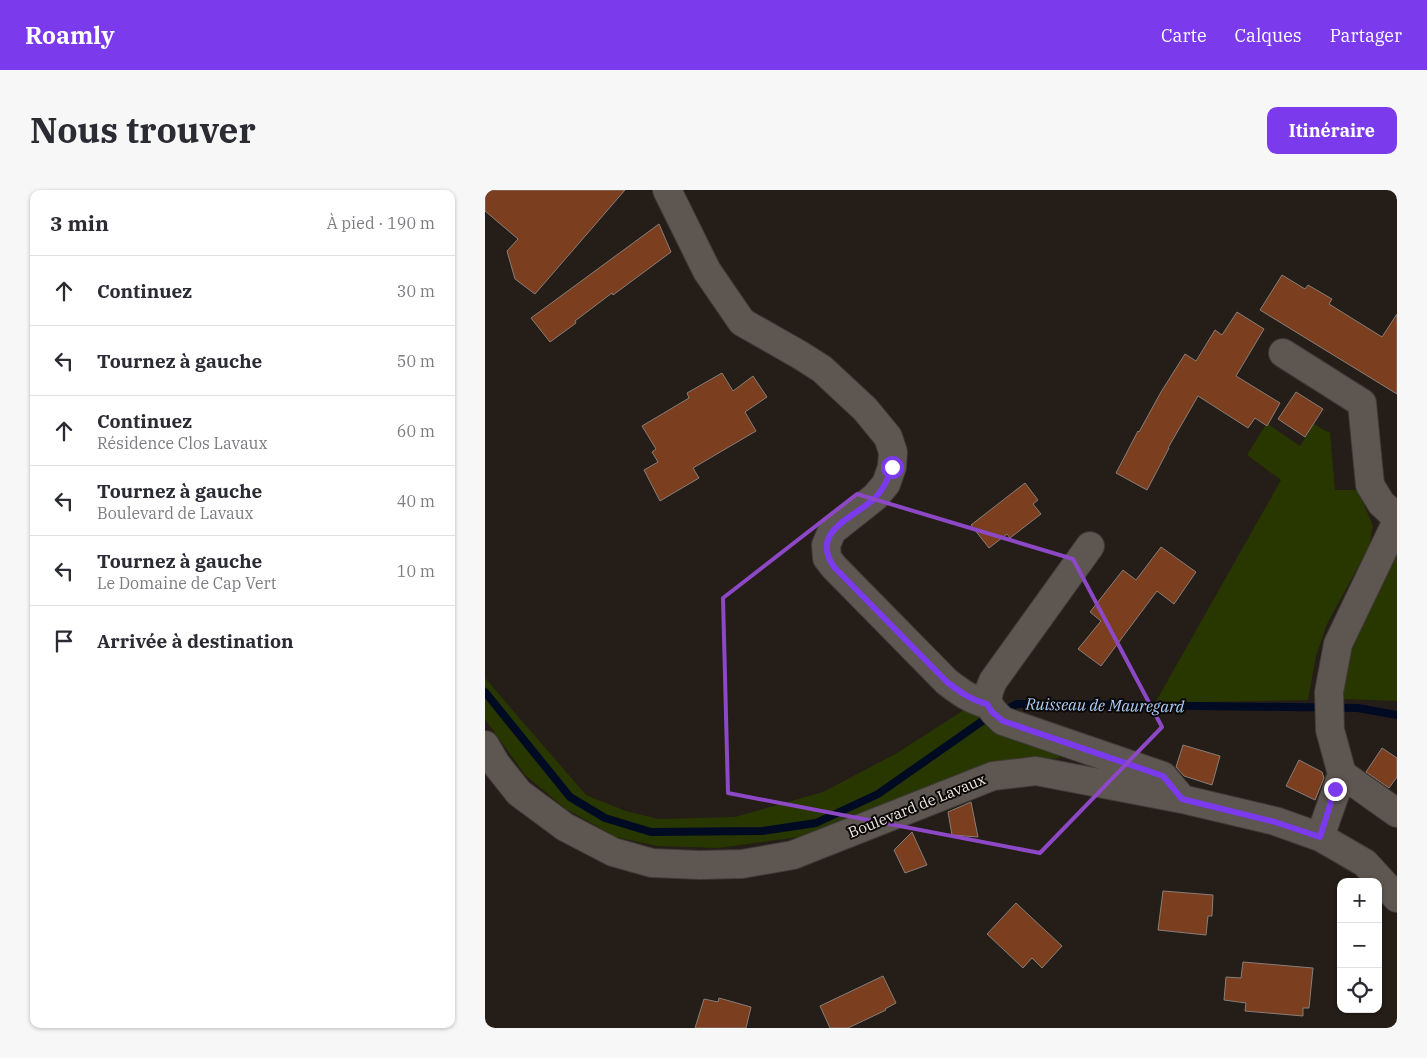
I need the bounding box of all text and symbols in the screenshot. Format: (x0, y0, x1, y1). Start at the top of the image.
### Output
text: Roamly (25, 19, 115, 51)
text: Carte (1161, 24, 1207, 47)
text: Calques (1235, 24, 1302, 47)
text: Partager (1330, 24, 1402, 47)
text: Nous trouver (30, 107, 256, 153)
button: Itinéraire (1267, 107, 1397, 154)
text: 3 min (50, 209, 109, 237)
text: À pied · 190 m (327, 213, 435, 233)
icon: ahead (50, 277, 78, 305)
text: Continuez (97, 279, 192, 303)
text: 30 m (397, 281, 435, 301)
icon: left (50, 347, 78, 375)
text: Tournez à gauche (97, 349, 262, 373)
text: 50 m (397, 351, 435, 371)
text: Continuez (97, 409, 192, 433)
icon: ahead (50, 417, 78, 445)
text: 60 m (397, 421, 435, 441)
text: Résidence Clos Lavaux (97, 433, 267, 453)
route start (881, 456, 904, 479)
text: Tournez à gauche (97, 479, 262, 503)
icon: left (50, 487, 78, 515)
text: 40 m (397, 491, 435, 511)
text: Boulevard de Lavaux (97, 503, 254, 523)
text: Tournez à gauche (97, 549, 262, 573)
icon: left (50, 557, 78, 585)
text: 10 m (397, 561, 435, 581)
text: Le Domaine de Cap Vert (97, 573, 276, 593)
icon: arrive (50, 627, 78, 655)
text: Arrivée à destination (97, 629, 294, 653)
water label: Ruisseau de Mauregard (1024, 694, 1185, 716)
street label: Boulevard de Lavaux (845, 769, 988, 842)
route end (1324, 778, 1347, 801)
map controls (1337, 878, 1382, 1013)
button: + (1337, 878, 1382, 923)
button: − (1337, 923, 1382, 968)
button: locate (1337, 968, 1382, 1013)

